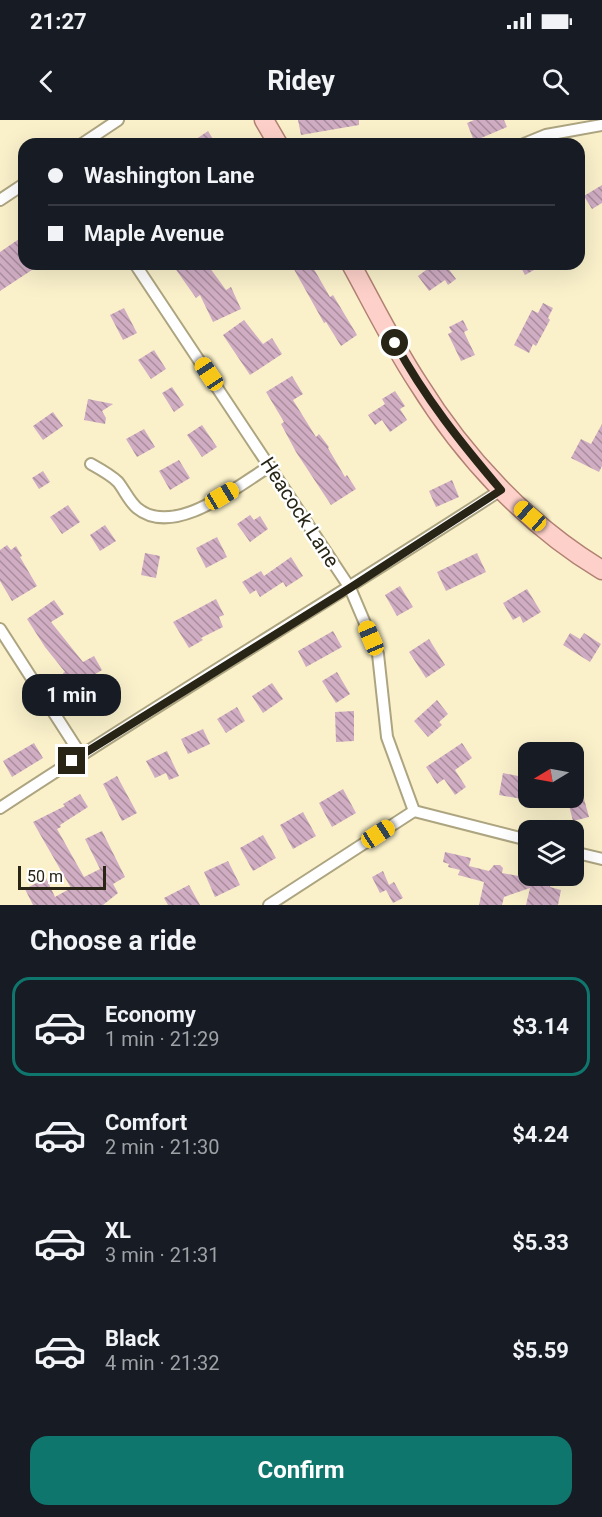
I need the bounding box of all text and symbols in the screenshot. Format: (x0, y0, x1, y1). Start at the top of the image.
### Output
text: 21:27 (30, 9, 87, 34)
icon: back (30, 65, 63, 98)
text: Ridey (267, 65, 335, 97)
icon: search (539, 65, 572, 98)
text: Washington Lane (84, 163, 254, 188)
text: Maple Avenue (84, 221, 224, 246)
route start (381, 329, 408, 356)
car (191, 354, 227, 394)
street label: Heacock Lane (255, 452, 345, 572)
car (202, 479, 242, 513)
car (511, 497, 549, 535)
car (356, 618, 386, 658)
callout: 1 min (22, 674, 122, 716)
text: 1 min (46, 683, 97, 707)
north arrow (518, 742, 584, 808)
map controls (518, 742, 584, 886)
route end (58, 747, 85, 774)
car (358, 817, 398, 851)
button: layers (518, 820, 584, 886)
scale bar (18, 863, 106, 890)
text: 50 m (27, 867, 63, 886)
text: Choose a ride (30, 925, 196, 957)
icon: car (33, 1000, 87, 1054)
text: Economy (105, 1002, 196, 1027)
text: $3.14 (512, 1014, 569, 1039)
text: 1 min · 21:29 (105, 1027, 220, 1051)
icon: car (33, 1108, 87, 1162)
text: Comfort (105, 1110, 187, 1135)
text: $4.24 (512, 1122, 569, 1147)
text: 2 min · 21:30 (105, 1135, 220, 1159)
icon: car (33, 1216, 87, 1270)
text: XL (105, 1218, 131, 1243)
text: $5.33 (512, 1230, 569, 1255)
text: 3 min · 21:31 (105, 1243, 220, 1267)
icon: car (33, 1324, 87, 1378)
text: Black (105, 1326, 160, 1351)
text: $5.59 (512, 1338, 569, 1363)
text: 4 min · 21:32 (105, 1351, 220, 1375)
button: Confirm (30, 1436, 572, 1505)

